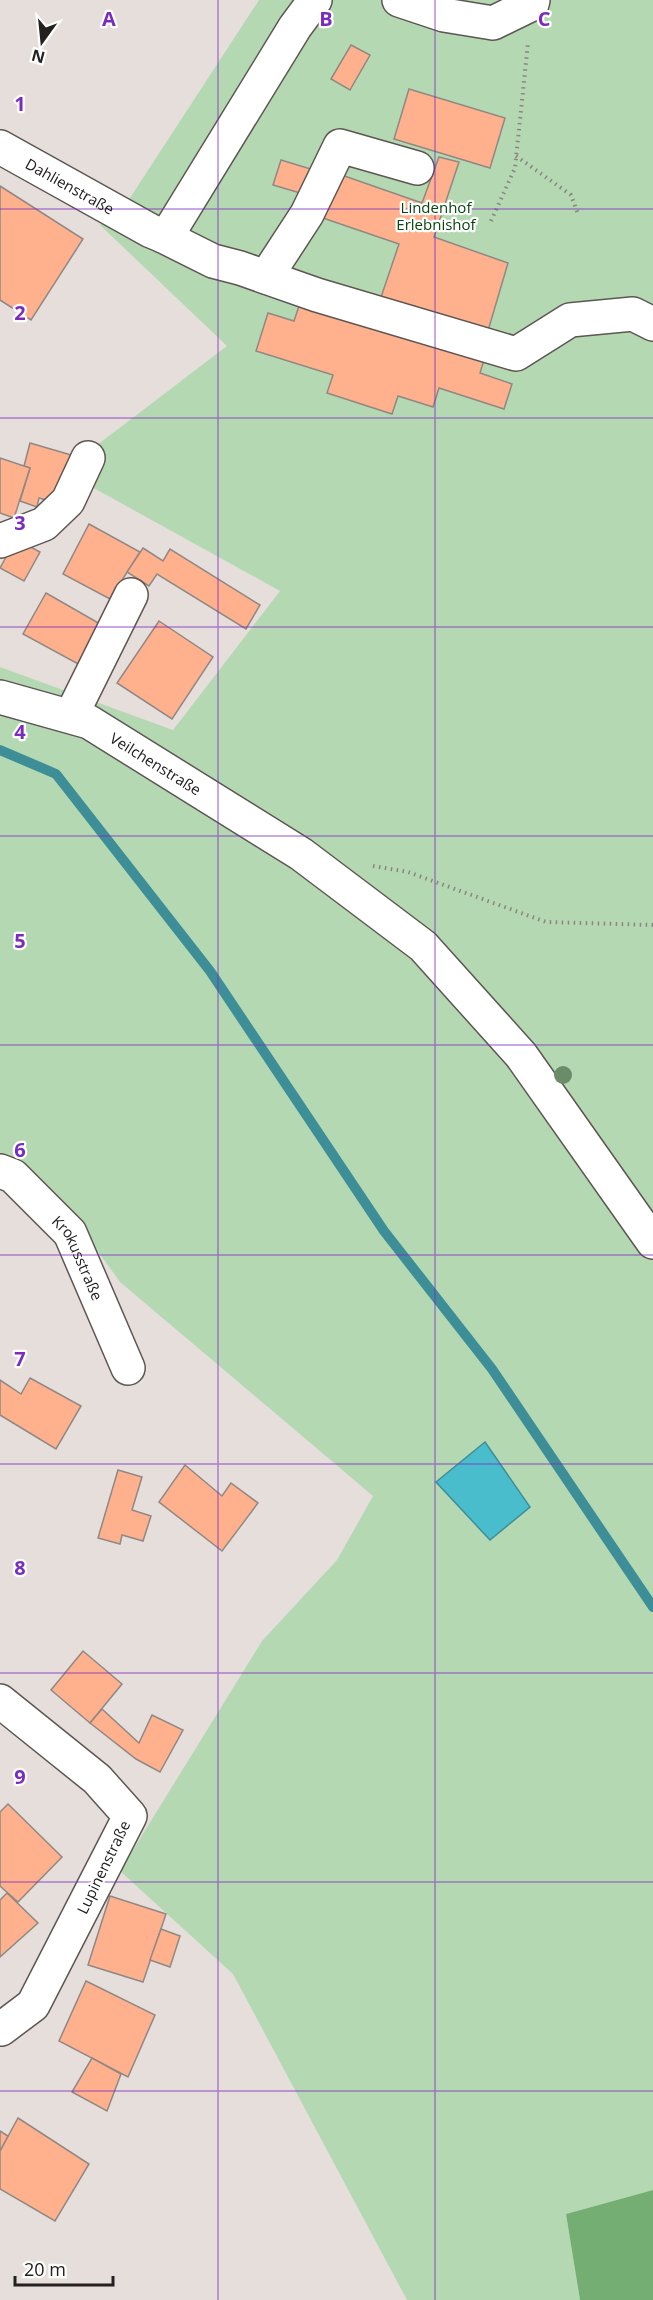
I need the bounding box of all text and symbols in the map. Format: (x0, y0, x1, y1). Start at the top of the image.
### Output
text: A (102, 5, 116, 32)
text: B (319, 5, 333, 32)
text: C (538, 5, 551, 32)
north arrow (12, 12, 72, 72)
text: N (29, 44, 47, 69)
text: 1 (14, 90, 26, 117)
street label: Dahlienstraße (22, 153, 118, 219)
park label: Lindenhof Erlebnishof (396, 197, 477, 234)
text: 2 (14, 299, 26, 326)
text: 3 (14, 509, 26, 536)
text: 4 (14, 718, 26, 745)
street label: Veilchenstraße (106, 728, 205, 799)
text: 5 (14, 927, 26, 954)
text: 6 (14, 1136, 26, 1163)
street label: Krokusstraße (48, 1211, 108, 1303)
text: 7 (14, 1345, 26, 1372)
text: 8 (14, 1554, 26, 1581)
text: 9 (14, 1763, 26, 1790)
street label: Lupinenstraße (72, 1817, 134, 1917)
scale bar (15, 2249, 112, 2287)
text: 20 m (24, 2257, 66, 2281)

